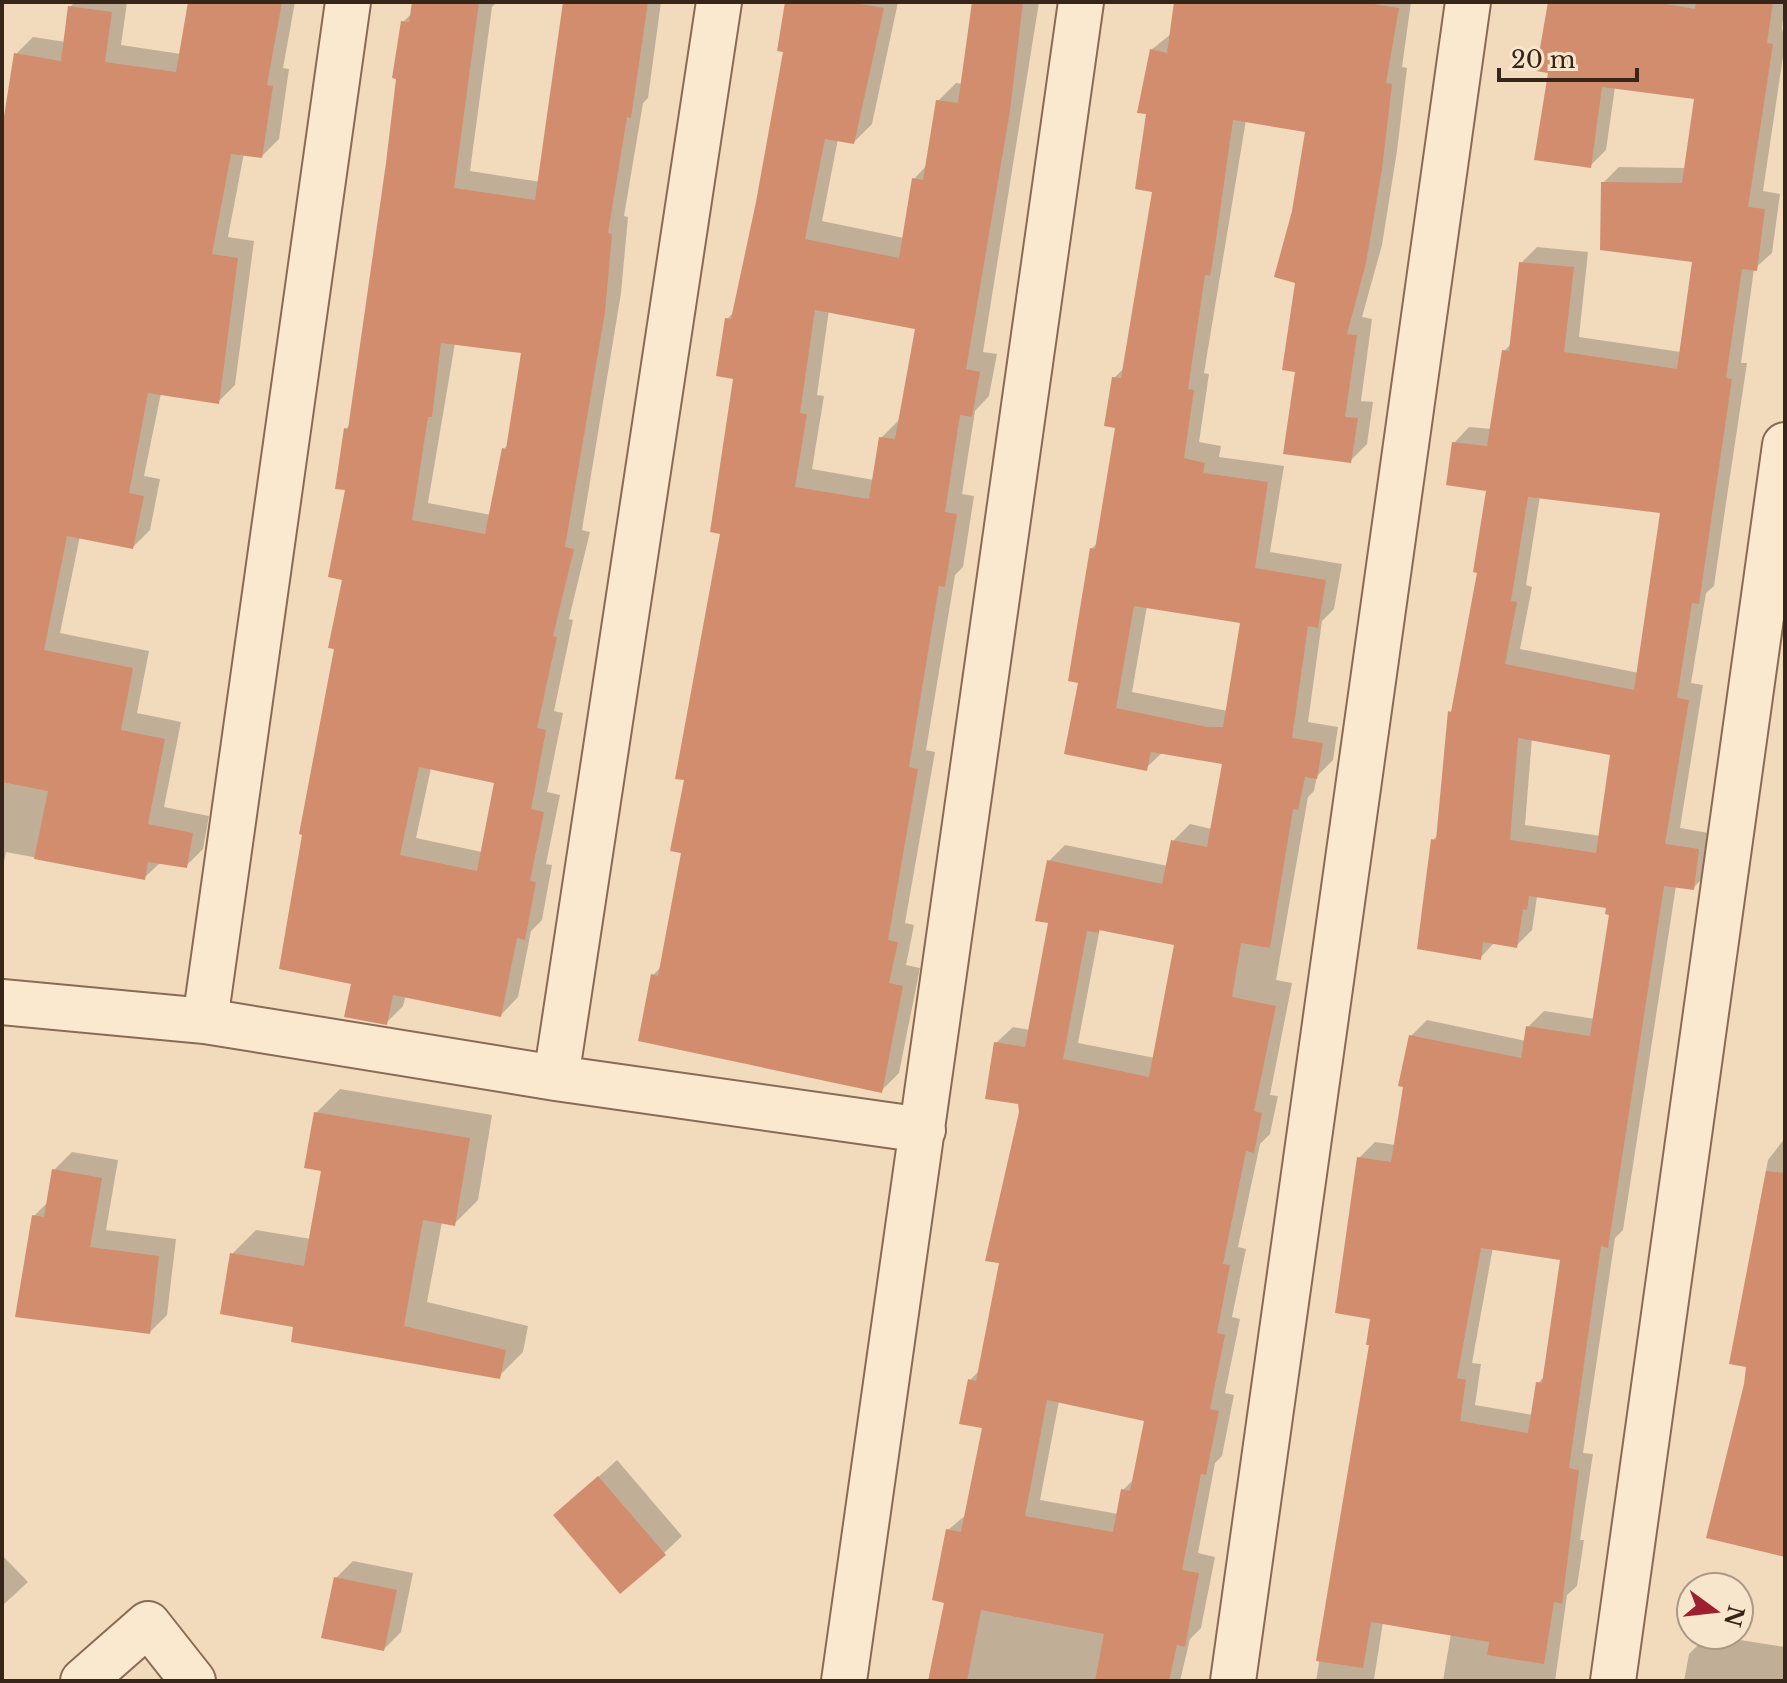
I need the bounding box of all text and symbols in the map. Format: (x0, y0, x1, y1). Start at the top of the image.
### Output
scale bar (1499, 32, 1637, 82)
text: 20 m (1511, 45, 1576, 74)
north arrow (1675, 1571, 1755, 1651)
text: N (1718, 1603, 1750, 1630)

